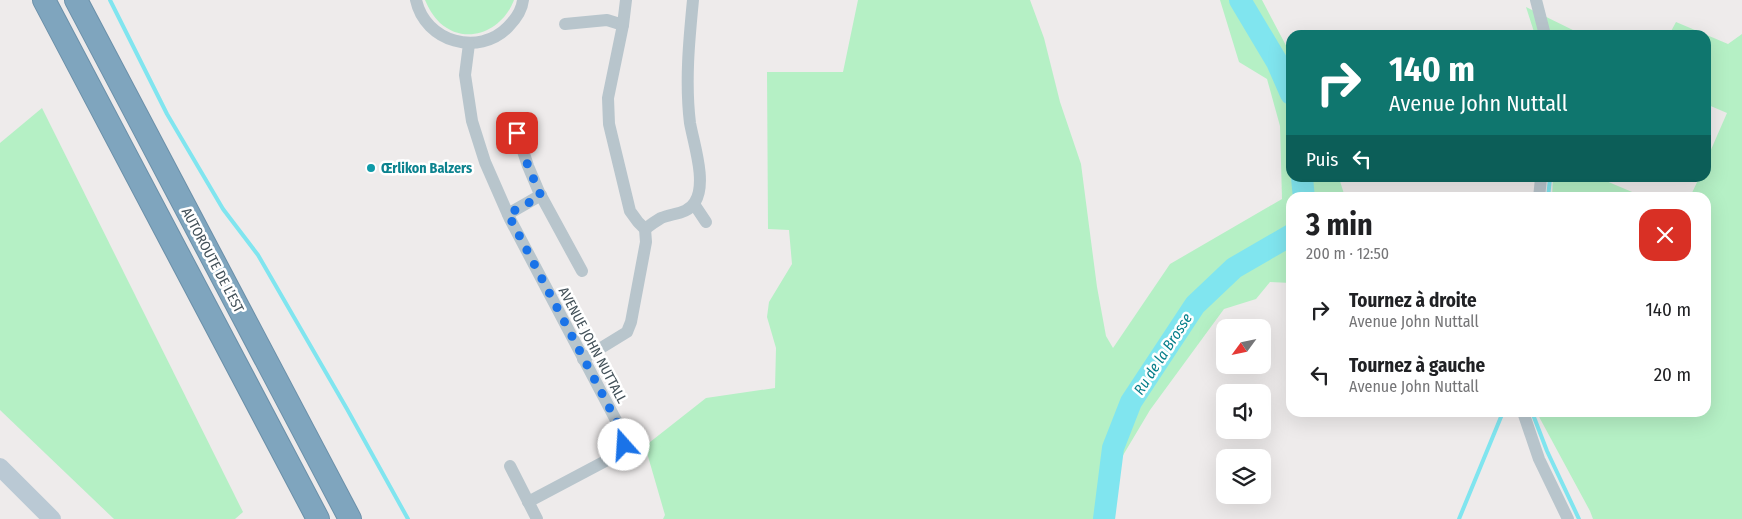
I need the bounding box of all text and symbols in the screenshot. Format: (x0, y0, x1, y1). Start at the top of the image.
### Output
text: 140 m (1389, 48, 1475, 90)
icon: right (1306, 50, 1371, 115)
text: Avenue John Nuttall (1389, 90, 1568, 117)
pin (496, 112, 538, 154)
icon: arrive (503, 119, 531, 147)
icon: left (1348, 145, 1376, 173)
text: Puis (1306, 148, 1338, 171)
place label: Œrlikon Balzers (381, 160, 472, 177)
marker: Œrlikon Balzers (365, 162, 377, 174)
street label: AUTOROUTE DE L’EST (178, 205, 248, 316)
text: 3 min (1306, 207, 1373, 243)
button: close (1639, 209, 1691, 261)
text: 200 m · 12:50 (1306, 244, 1389, 263)
street label: AVENUE JOHN NUTTALL (555, 284, 630, 406)
text: Tournez à droite (1349, 289, 1477, 312)
icon: right (1306, 296, 1334, 324)
text: 140 m (1645, 298, 1691, 321)
water label: Ru de la Brosse (1130, 310, 1196, 398)
text: Avenue John Nuttall (1349, 312, 1479, 331)
north arrow (1216, 319, 1271, 374)
map controls (1216, 319, 1271, 504)
text: Tournez à gauche (1349, 354, 1485, 377)
icon: left (1306, 361, 1334, 389)
text: 20 m (1654, 363, 1691, 386)
text: Avenue John Nuttall (1349, 377, 1479, 396)
button: sound (1216, 384, 1271, 439)
position arrow (597, 418, 649, 470)
button: layers (1216, 449, 1271, 504)

